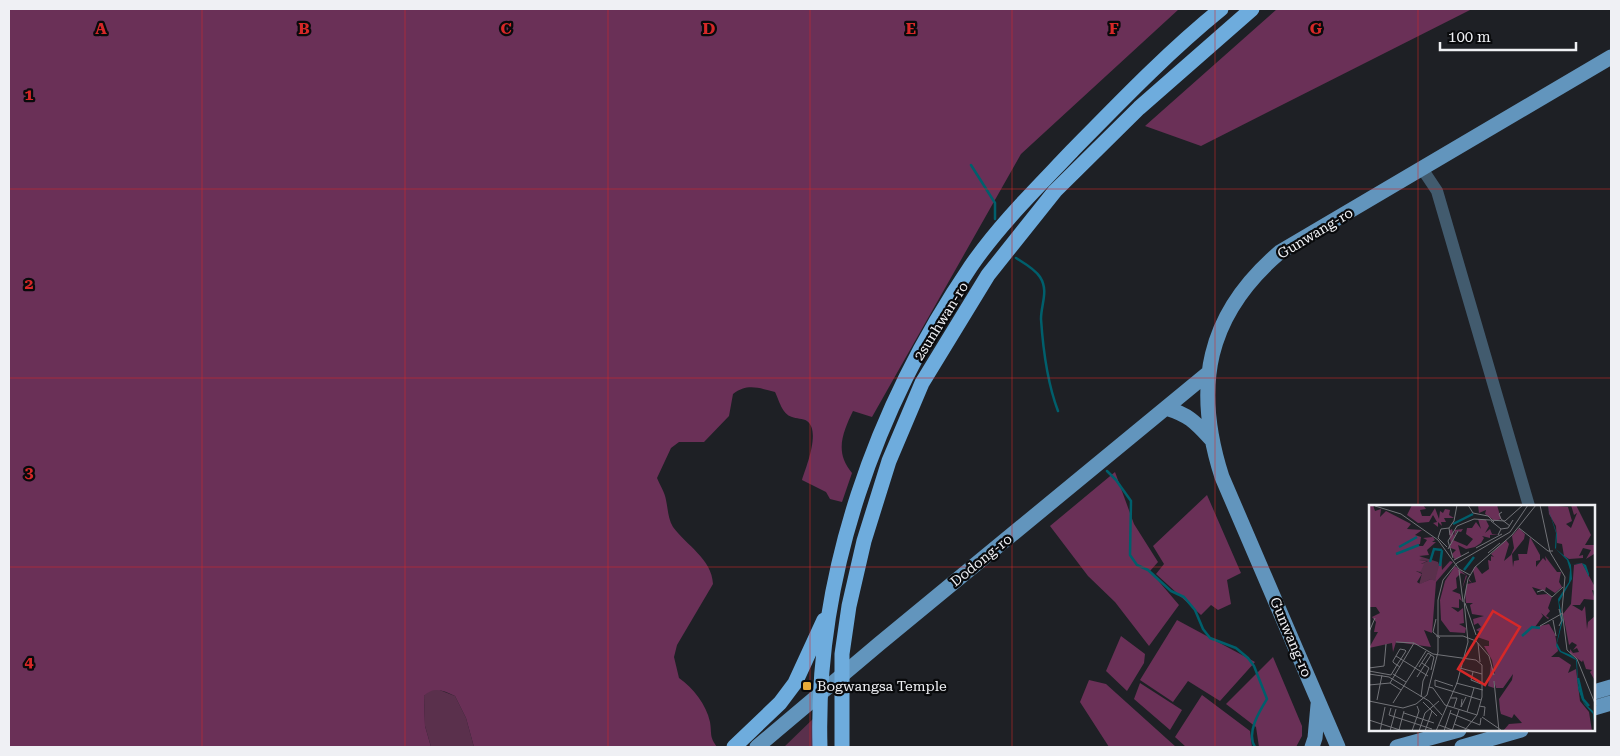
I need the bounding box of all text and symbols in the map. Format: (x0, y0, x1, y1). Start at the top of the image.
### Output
text: A (95, 19, 107, 38)
text: B (298, 19, 310, 38)
text: C (500, 19, 512, 38)
text: D (703, 19, 716, 38)
text: E (906, 19, 916, 38)
text: F (1109, 19, 1119, 38)
text: G (1310, 19, 1323, 38)
scale bar (1440, 20, 1576, 52)
text: 100 m (1448, 28, 1491, 46)
text: 1 (25, 85, 34, 104)
street label: Gunwang-ro (1274, 204, 1356, 262)
text: 2 (25, 274, 34, 293)
street label: 2sunhwan-ro (911, 279, 971, 363)
text: 3 (25, 463, 34, 482)
inset map (1369, 505, 1595, 731)
street label: Dodong-ro (947, 530, 1015, 590)
street label: Gunwang-ro (1267, 595, 1315, 679)
text: 4 (25, 652, 34, 671)
place label: Bogwangsa Temple (817, 678, 947, 694)
marker: Bogwangsa Temple (801, 680, 813, 692)

